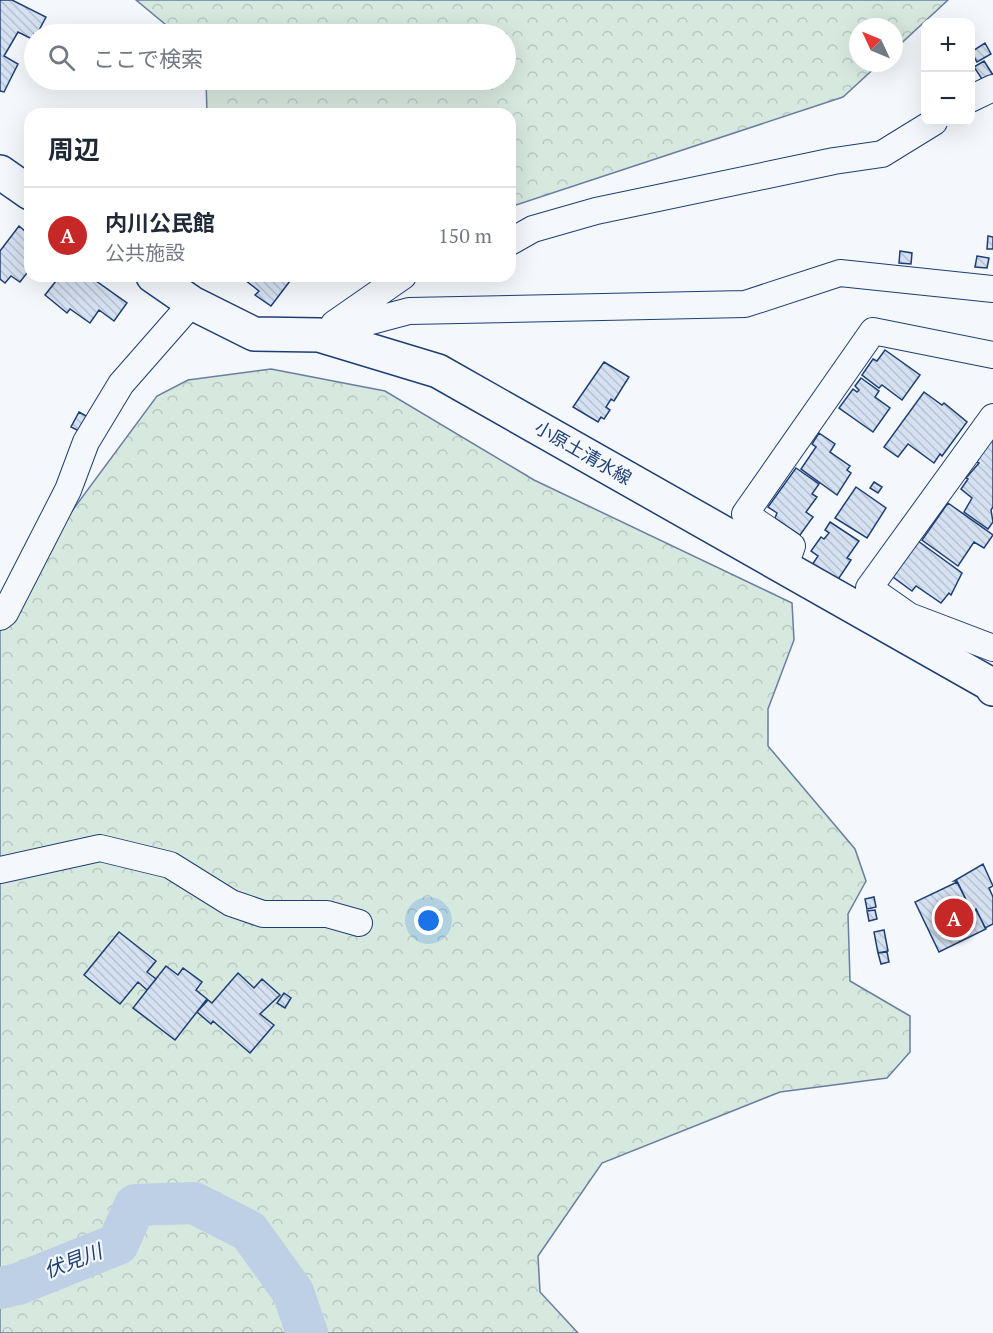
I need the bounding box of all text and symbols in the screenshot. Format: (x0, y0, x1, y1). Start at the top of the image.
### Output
north arrow (849, 18, 903, 72)
map controls (921, 18, 975, 126)
button: + (921, 18, 975, 72)
search box (24, 24, 516, 90)
icon: search (45, 41, 78, 74)
text: ここで検索 (93, 44, 203, 73)
button: − (921, 72, 975, 126)
text: 周辺 (48, 132, 100, 166)
text: 内川公民館 (105, 208, 215, 237)
text: A (60, 222, 75, 249)
text: 150 m (438, 222, 492, 249)
text: 公共施設 (105, 239, 185, 266)
street label: 小原土清水線 (531, 415, 636, 490)
pin: A (934, 896, 974, 940)
your location (414, 906, 443, 935)
water label: 伏見川 (40, 1236, 108, 1284)

